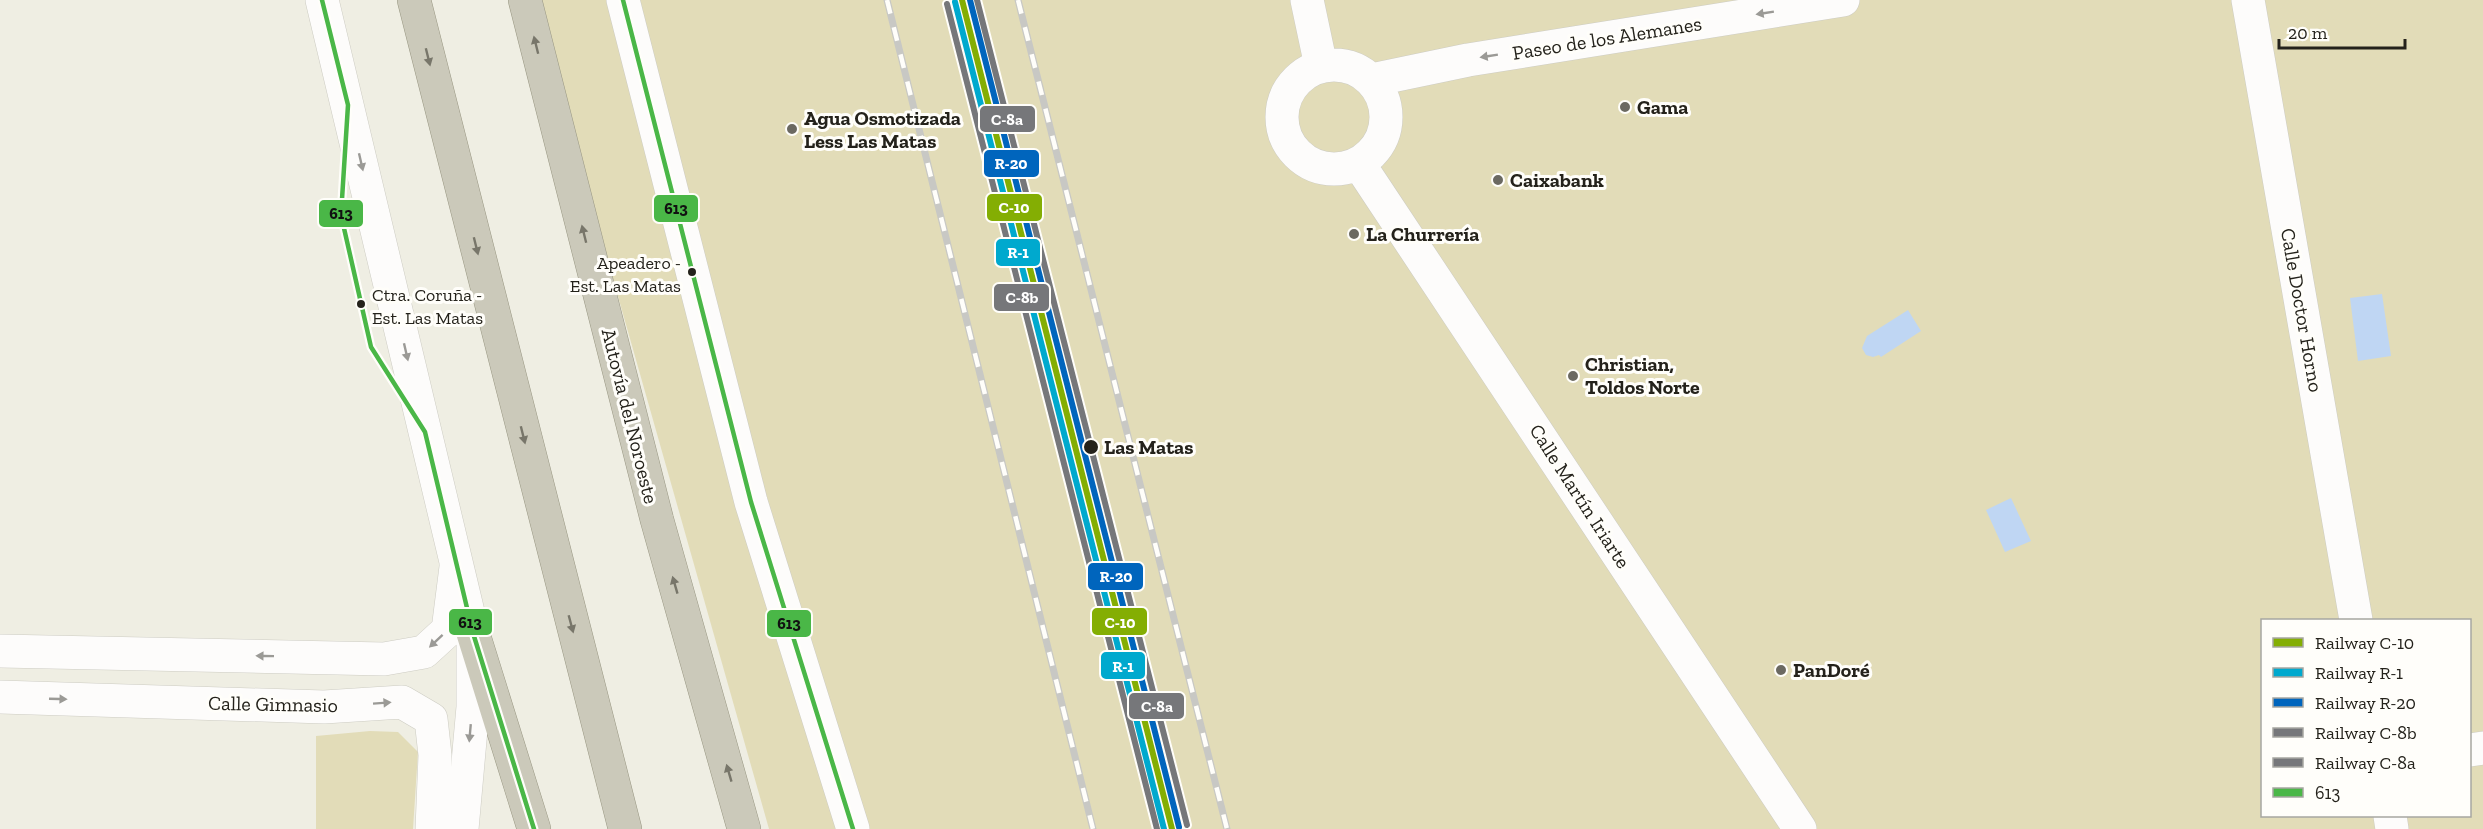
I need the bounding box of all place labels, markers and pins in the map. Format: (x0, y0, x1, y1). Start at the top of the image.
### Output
place label: Gama (1637, 95, 1688, 119)
marker: Gama (1618, 100, 1632, 114)
place label: Agua Osmotizada Less Las Matas (804, 106, 961, 153)
marker: Agua Osmotizada Less Las Matas (785, 122, 799, 136)
place label: Caixabank (1510, 168, 1604, 192)
marker: Caixabank (1491, 173, 1505, 187)
place label: La Churrería (1366, 222, 1479, 246)
marker: La Churrería (1347, 227, 1361, 241)
place label: Apeadero - Est. Las Matas (570, 252, 681, 297)
marker: Apeadero - Est. Las Matas (686, 266, 698, 278)
place label: Ctra. Coruña - Est. Las Matas (372, 284, 483, 329)
marker: Ctra. Coruña - Est. Las Matas (355, 298, 367, 310)
place label: Christian, Toldos Norte (1585, 352, 1700, 399)
marker: Christian, Toldos Norte (1566, 369, 1580, 383)
place label: Las Matas (1104, 435, 1193, 459)
marker: Las Matas (1082, 438, 1100, 456)
place label: PanDoré (1793, 658, 1870, 682)
marker: PanDoré (1774, 663, 1788, 677)

